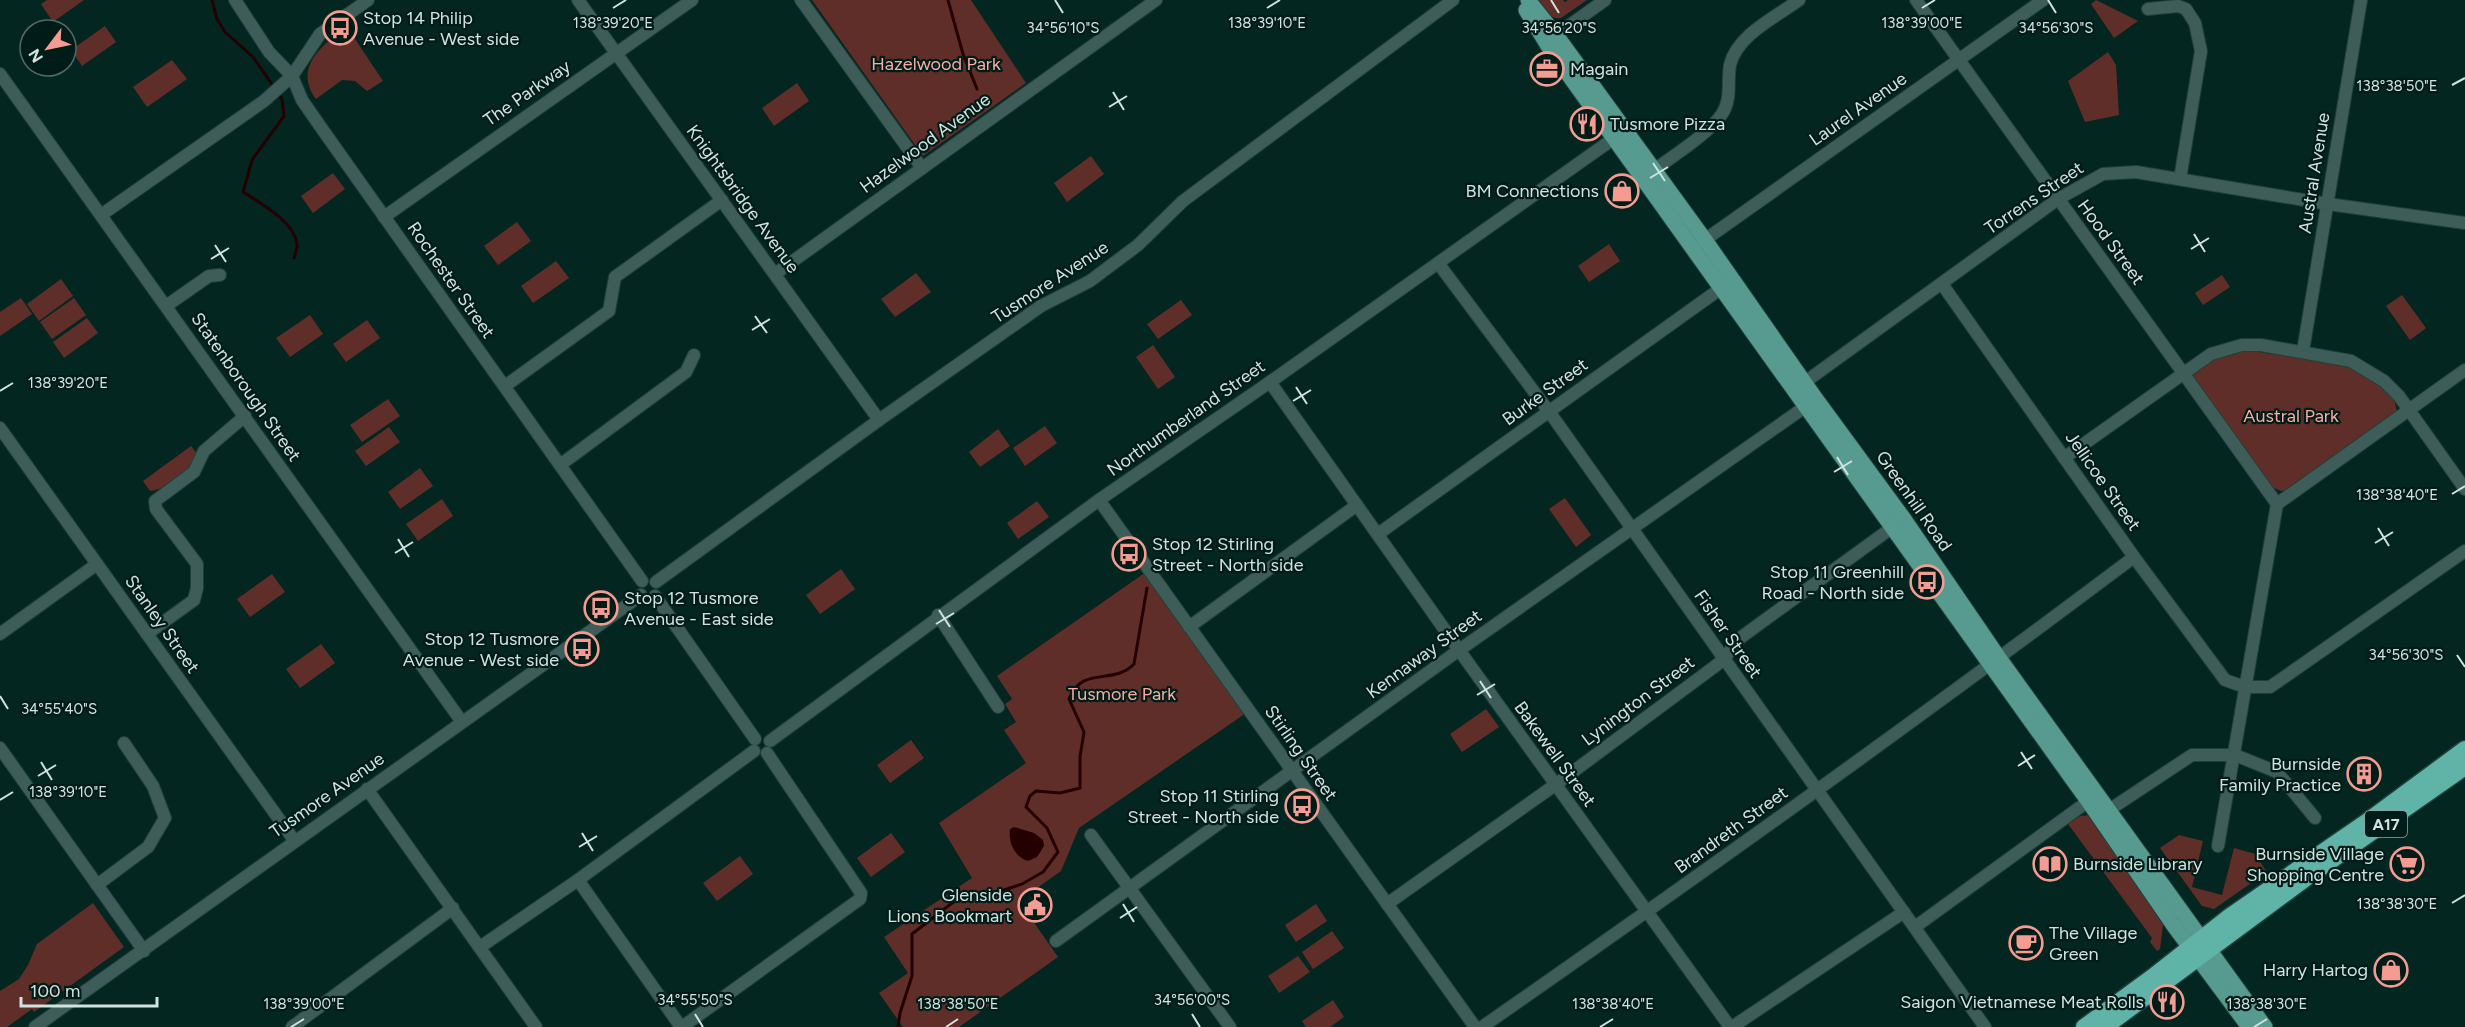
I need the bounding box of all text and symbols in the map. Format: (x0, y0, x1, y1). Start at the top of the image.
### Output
place label: Stop 14 Philip Avenue - West side (363, 7, 519, 50)
bus stop icon: Stop 14 Philip Avenue - West side (322, 10, 358, 46)
text: 138°39'20"E (573, 14, 653, 32)
text: 138°39'10"E (1228, 14, 1306, 32)
text: 138°39'00"E (1881, 14, 1963, 32)
north arrow (18, 18, 78, 78)
text: 34°56'10"S (1027, 19, 1099, 37)
text: 34°56'20"S (1521, 19, 1597, 37)
text: 34°56'30"S (2019, 19, 2093, 37)
text: N (24, 45, 47, 66)
office icon: Magain (1529, 51, 1565, 87)
park label: Hazelwood Park (871, 53, 1001, 75)
street label: The Parkway (479, 55, 575, 131)
place label: Magain (1570, 58, 1628, 80)
street label: Laurel Avenue (1805, 67, 1911, 151)
text: 138°38'50"E (2356, 77, 2438, 95)
street label: Hazelwood Avenue (855, 88, 995, 198)
restaurant icon: Tusmore Pizza (1569, 106, 1605, 142)
street label: Austral Avenue (2294, 111, 2334, 235)
place label: Tusmore Pizza (1610, 113, 1725, 135)
street label: Knightsbridge Avenue (682, 121, 804, 278)
street label: Torrens Street (1980, 157, 2088, 239)
shop icon: BM Connections (1604, 173, 1640, 209)
place label: BM Connections (1465, 180, 1599, 202)
street label: Hood Street (2073, 195, 2149, 289)
street label: Rochester Street (403, 217, 499, 343)
street label: Tusmore Avenue (988, 236, 1113, 328)
street label: Statenborough Street (186, 308, 306, 466)
street label: Burke Street (1498, 354, 1592, 430)
street label: Northumberland Street (1103, 355, 1269, 481)
text: 138°39'20"E (28, 374, 108, 392)
park label: Austral Park (2243, 405, 2339, 427)
street label: Jellicoe Street (2061, 427, 2145, 535)
street label: Greenhill Road (1871, 447, 1957, 555)
text: 138°38'40"E (2356, 486, 2438, 504)
place label: Stop 12 Stirling Street - North side (1152, 533, 1304, 576)
bus stop icon: Stop 12 Stirling Street - North side (1111, 536, 1147, 572)
place label: Stop 11 Greenhill Road - North side (1761, 561, 1904, 604)
bus stop icon: Stop 11 Greenhill Road - North side (1909, 564, 1945, 600)
street label: Stanley Street (120, 571, 204, 678)
street label: Fisher Street (1689, 585, 1767, 683)
place label: Stop 12 Tusmore Avenue - East side (624, 587, 774, 630)
bus stop icon: Stop 12 Tusmore Avenue - East side (583, 590, 619, 626)
street label: Kennaway Street (1362, 605, 1486, 703)
place label: Stop 12 Tusmore Avenue - West side (403, 628, 559, 671)
bus stop icon: Stop 12 Tusmore Avenue - West side (564, 631, 600, 667)
text: 34°56'30"S (2369, 646, 2443, 664)
street label: Lynington Street (1577, 651, 1699, 751)
park label: Tusmore Park (1068, 683, 1176, 705)
street label: Bakewell Street (1509, 697, 1601, 811)
text: 34°55'40"S (21, 700, 97, 718)
street label: Stirling Street (1260, 701, 1342, 805)
street label: Tusmore Avenue (266, 747, 389, 843)
place label: Burnside Family Practice (2219, 753, 2341, 796)
building icon: Burnside Family Practice (2346, 756, 2382, 792)
street label: Brandreth Street (1670, 781, 1792, 878)
text: 138°39'10"E (29, 783, 107, 801)
place label: Stop 11 Stirling Street - North side (1128, 785, 1279, 828)
bus stop icon: Stop 11 Stirling Street - North side (1284, 788, 1320, 824)
road number: A17 (2365, 811, 2407, 837)
place label: Burnside Village Shopping Centre (2246, 843, 2384, 886)
library icon: Burnside Library (2032, 846, 2068, 882)
supermarket icon: Burnside Village Shopping Centre (2389, 846, 2425, 882)
place label: Burnside Library (2073, 853, 2203, 875)
place label: Glenside Lions Bookmart (887, 884, 1012, 927)
public building icon: Glenside Lions Bookmart (1017, 887, 1053, 923)
text: 138°38'30"E (2357, 895, 2437, 913)
place label: The Village Green (2049, 922, 2138, 965)
cafe icon: The Village Green (2008, 925, 2044, 961)
shop icon: Harry Hartog (2373, 952, 2409, 988)
place label: Harry Hartog (2263, 959, 2368, 981)
scale bar (21, 970, 158, 1008)
text: 100 m (30, 980, 80, 1002)
restaurant icon: Saigon Vietnamese Meat Rolls (2149, 984, 2185, 1020)
text: 34°55'50"S (657, 991, 733, 1009)
text: 34°56'00"S (1154, 991, 1230, 1009)
place label: Saigon Vietnamese Meat Rolls (1900, 991, 2144, 1013)
text: 138°39'00"E (263, 995, 345, 1013)
text: 138°38'50"E (917, 995, 999, 1013)
text: 138°38'40"E (1572, 995, 1654, 1013)
text: 138°38'30"E (2227, 995, 2307, 1013)

